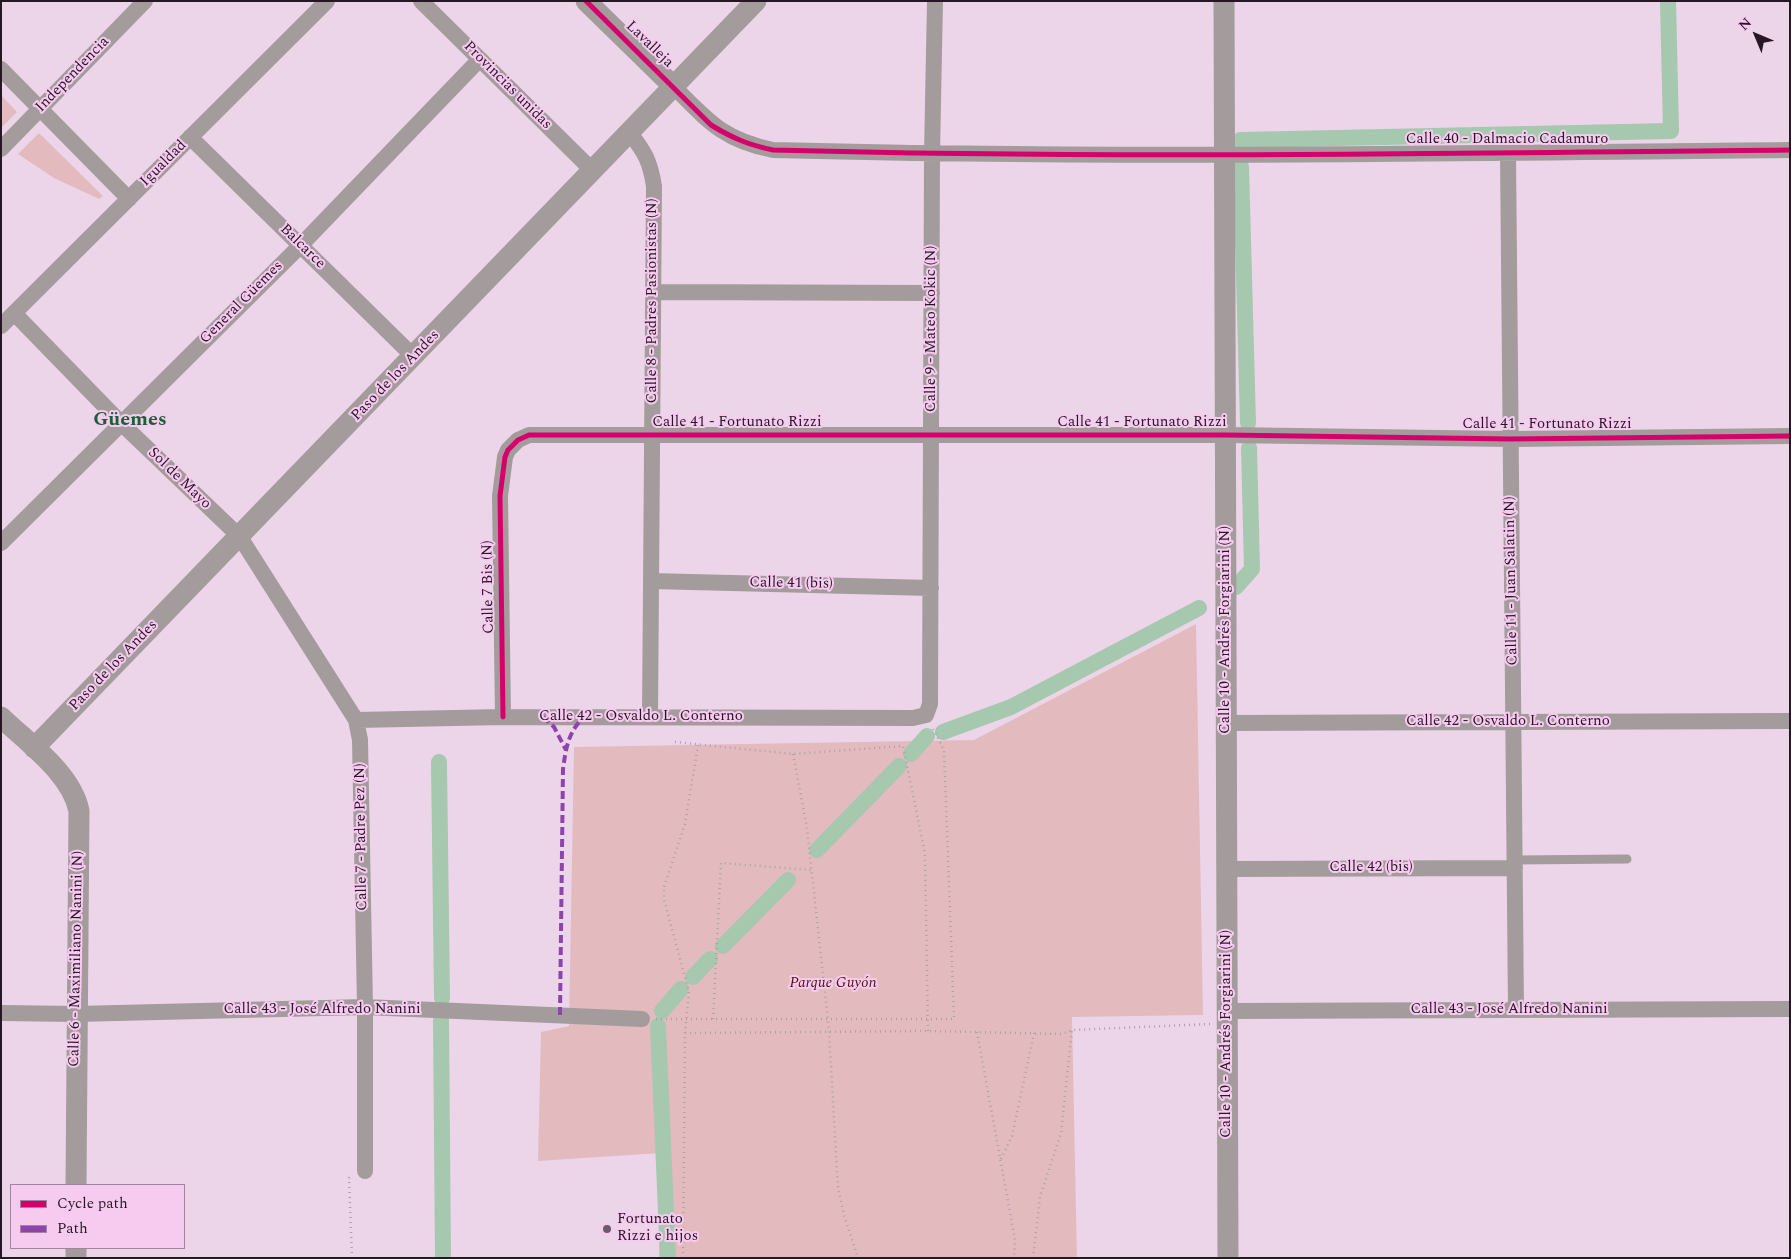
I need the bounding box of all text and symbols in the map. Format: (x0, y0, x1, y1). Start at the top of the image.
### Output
north arrow (1731, 10, 1781, 60)
text: N (1734, 13, 1757, 36)
street label: Lavalleja (621, 18, 677, 72)
street label: Independencia (32, 33, 114, 117)
street label: Provincias unidas (459, 38, 555, 134)
street label: Calle 40 - Dalmacio Cadamuro (1406, 131, 1608, 149)
street label: Igualdad (137, 137, 191, 191)
street label: Calle 8 - Padres Pasionistas (N) (644, 199, 662, 403)
street label: Balcarce (275, 221, 329, 273)
street label: Calle 9 - Mateo Kokic (N) (923, 246, 941, 412)
street label: General Güemes (197, 258, 287, 348)
street label: Paso de los Andes (348, 327, 444, 425)
district label: Güemes (93, 409, 167, 433)
street label: Calle 41 - Fortunato Rizzi (652, 414, 822, 432)
street label: Calle 41 - Fortunato Rizzi (1057, 414, 1227, 432)
street label: Calle 41 - Fortunato Rizzi (1462, 416, 1632, 434)
street label: Sol de Mayo (144, 444, 214, 514)
street label: Calle 11 - Juan Salatin (N) (1502, 496, 1522, 666)
street label: Calle 10 - Andrés Forgiarini (N) (1217, 526, 1235, 734)
street label: Calle 7 Bis (N) (479, 540, 499, 634)
street label: Calle 41 (bis) (749, 574, 833, 594)
street label: Paso de los Andes (66, 617, 162, 715)
street label: Calle 42 - Osvaldo L. Conterno (539, 708, 743, 726)
street label: Calle 42 - Osvaldo L. Conterno (1406, 713, 1610, 731)
street label: Calle 7 - Padre Pez (N) (352, 763, 372, 911)
street label: Calle 6 - Maximiliano Nanini (N) (66, 851, 88, 1067)
street label: Calle 42 (bis) (1329, 859, 1413, 877)
street label: Calle 10 - Andrés Forgiarini (N) (1218, 930, 1236, 1138)
park label: Parque Guyón (789, 975, 877, 993)
street label: Calle 43 - José Alfredo Nanini (223, 1001, 421, 1019)
street label: Calle 43 - José Alfredo Nanini (1410, 1001, 1608, 1019)
legend (10, 1184, 185, 1249)
text: Cycle path (57, 1192, 128, 1215)
place label: Fortunato Rizzi e hijos (617, 1211, 698, 1246)
text: Path (57, 1217, 88, 1240)
marker: Fortunato Rizzi e hijos (601, 1223, 613, 1235)

